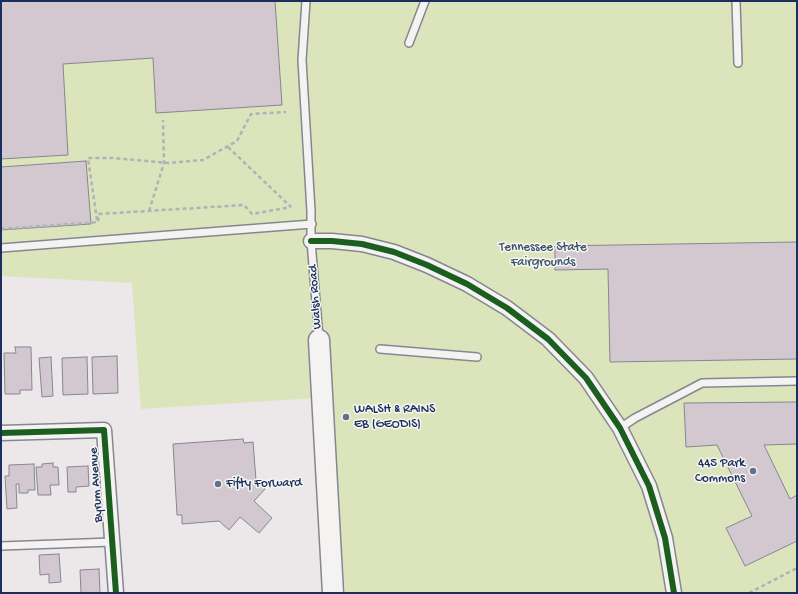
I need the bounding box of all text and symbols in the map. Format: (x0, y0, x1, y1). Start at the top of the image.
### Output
park label: Tennessee State Fairgrounds (499, 240, 587, 271)
street label: Walsh Road (306, 264, 326, 330)
place label: WALSH & RAINS EB (GEODIS) (354, 402, 435, 433)
marker: WALSH & RAINS EB (GEODIS) (341, 412, 351, 422)
street label: Byrum Avenue (87, 447, 107, 523)
place label: 445 Park Commons (695, 456, 745, 487)
marker: 445 Park Commons (748, 466, 758, 476)
place label: Fifty Forward (226, 476, 302, 492)
marker: Fifty Forward (213, 479, 223, 489)

